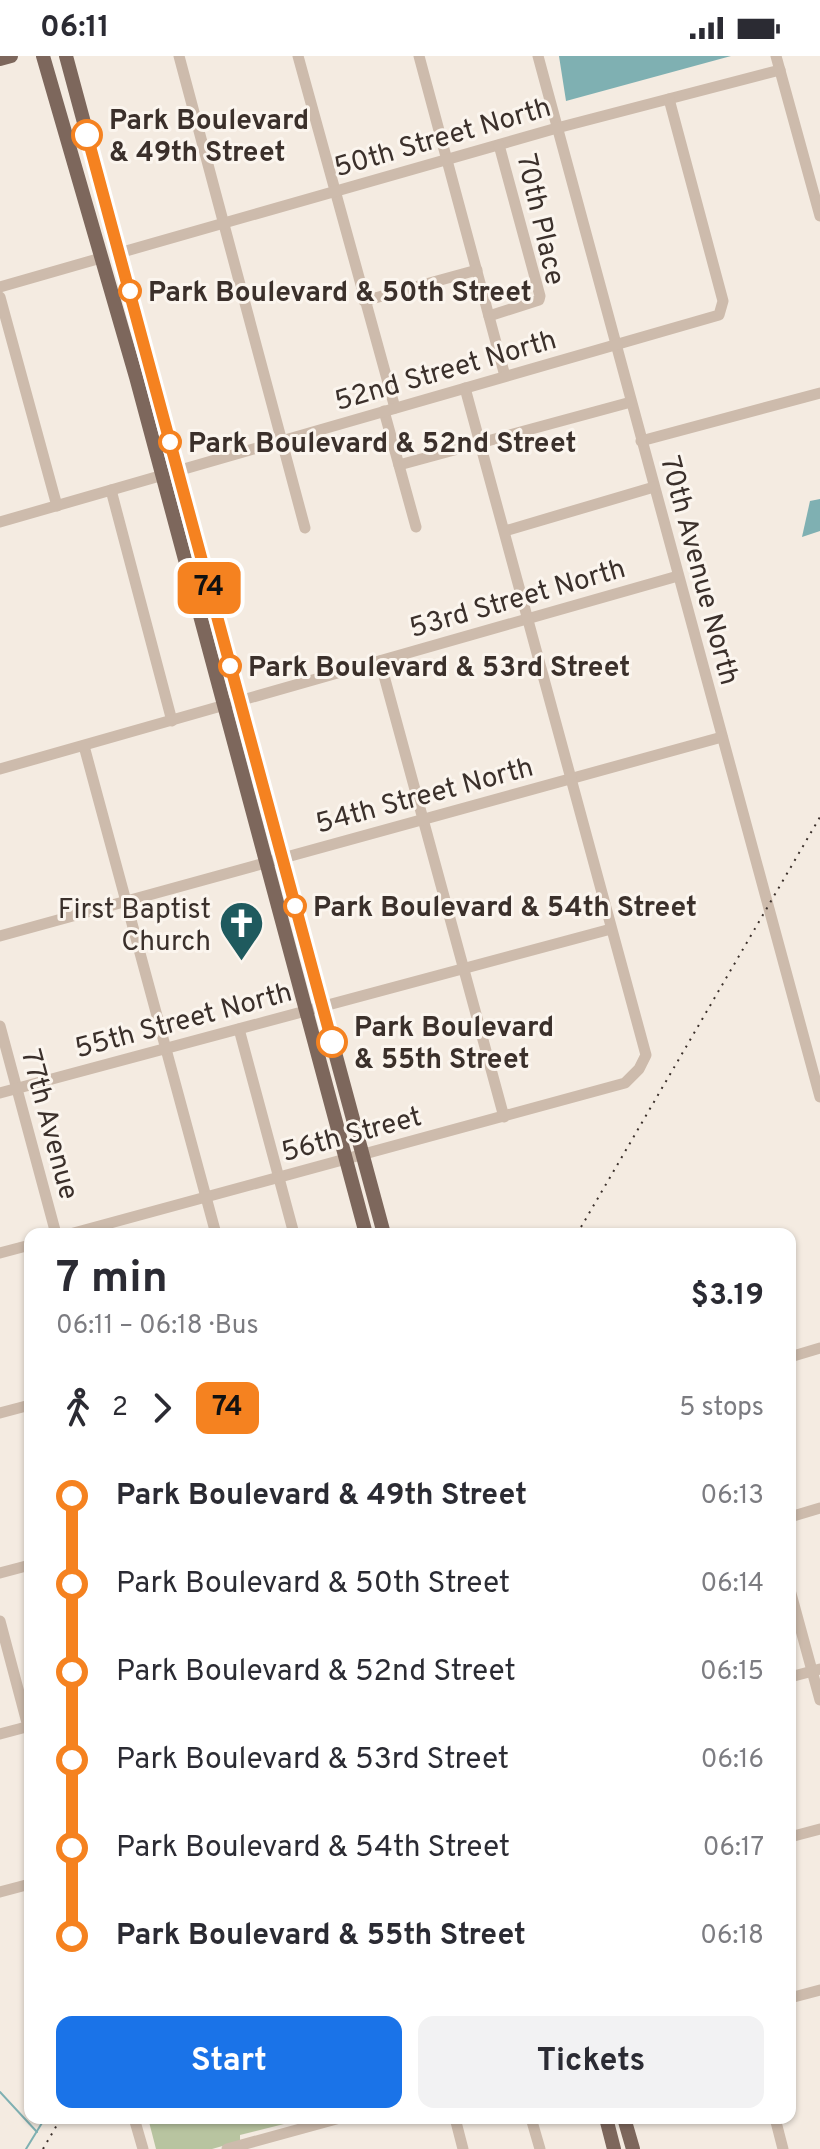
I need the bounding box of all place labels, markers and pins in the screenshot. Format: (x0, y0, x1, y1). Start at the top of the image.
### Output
place label: Park Boulevard & 49th Street (109, 104, 309, 172)
marker: Park Boulevard & 49th Street (72, 120, 102, 150)
place label: Park Boulevard & 50th Street (148, 276, 532, 312)
marker: Park Boulevard & 50th Street (119, 280, 141, 302)
place label: Park Boulevard & 52nd Street (188, 427, 576, 463)
marker: Park Boulevard & 52nd Street (159, 431, 181, 453)
place label: Park Boulevard & 53rd Street (248, 651, 630, 687)
marker: Park Boulevard & 53rd Street (219, 655, 241, 677)
place label: Park Boulevard & 54th Street (313, 891, 697, 927)
place label: First Baptist Church (58, 893, 211, 961)
marker: Park Boulevard & 54th Street (284, 895, 306, 917)
church icon: First Baptist Church (218, 900, 266, 963)
place label: Park Boulevard & 55th Street (354, 1011, 554, 1079)
marker: Park Boulevard & 55th Street (317, 1027, 347, 1057)

